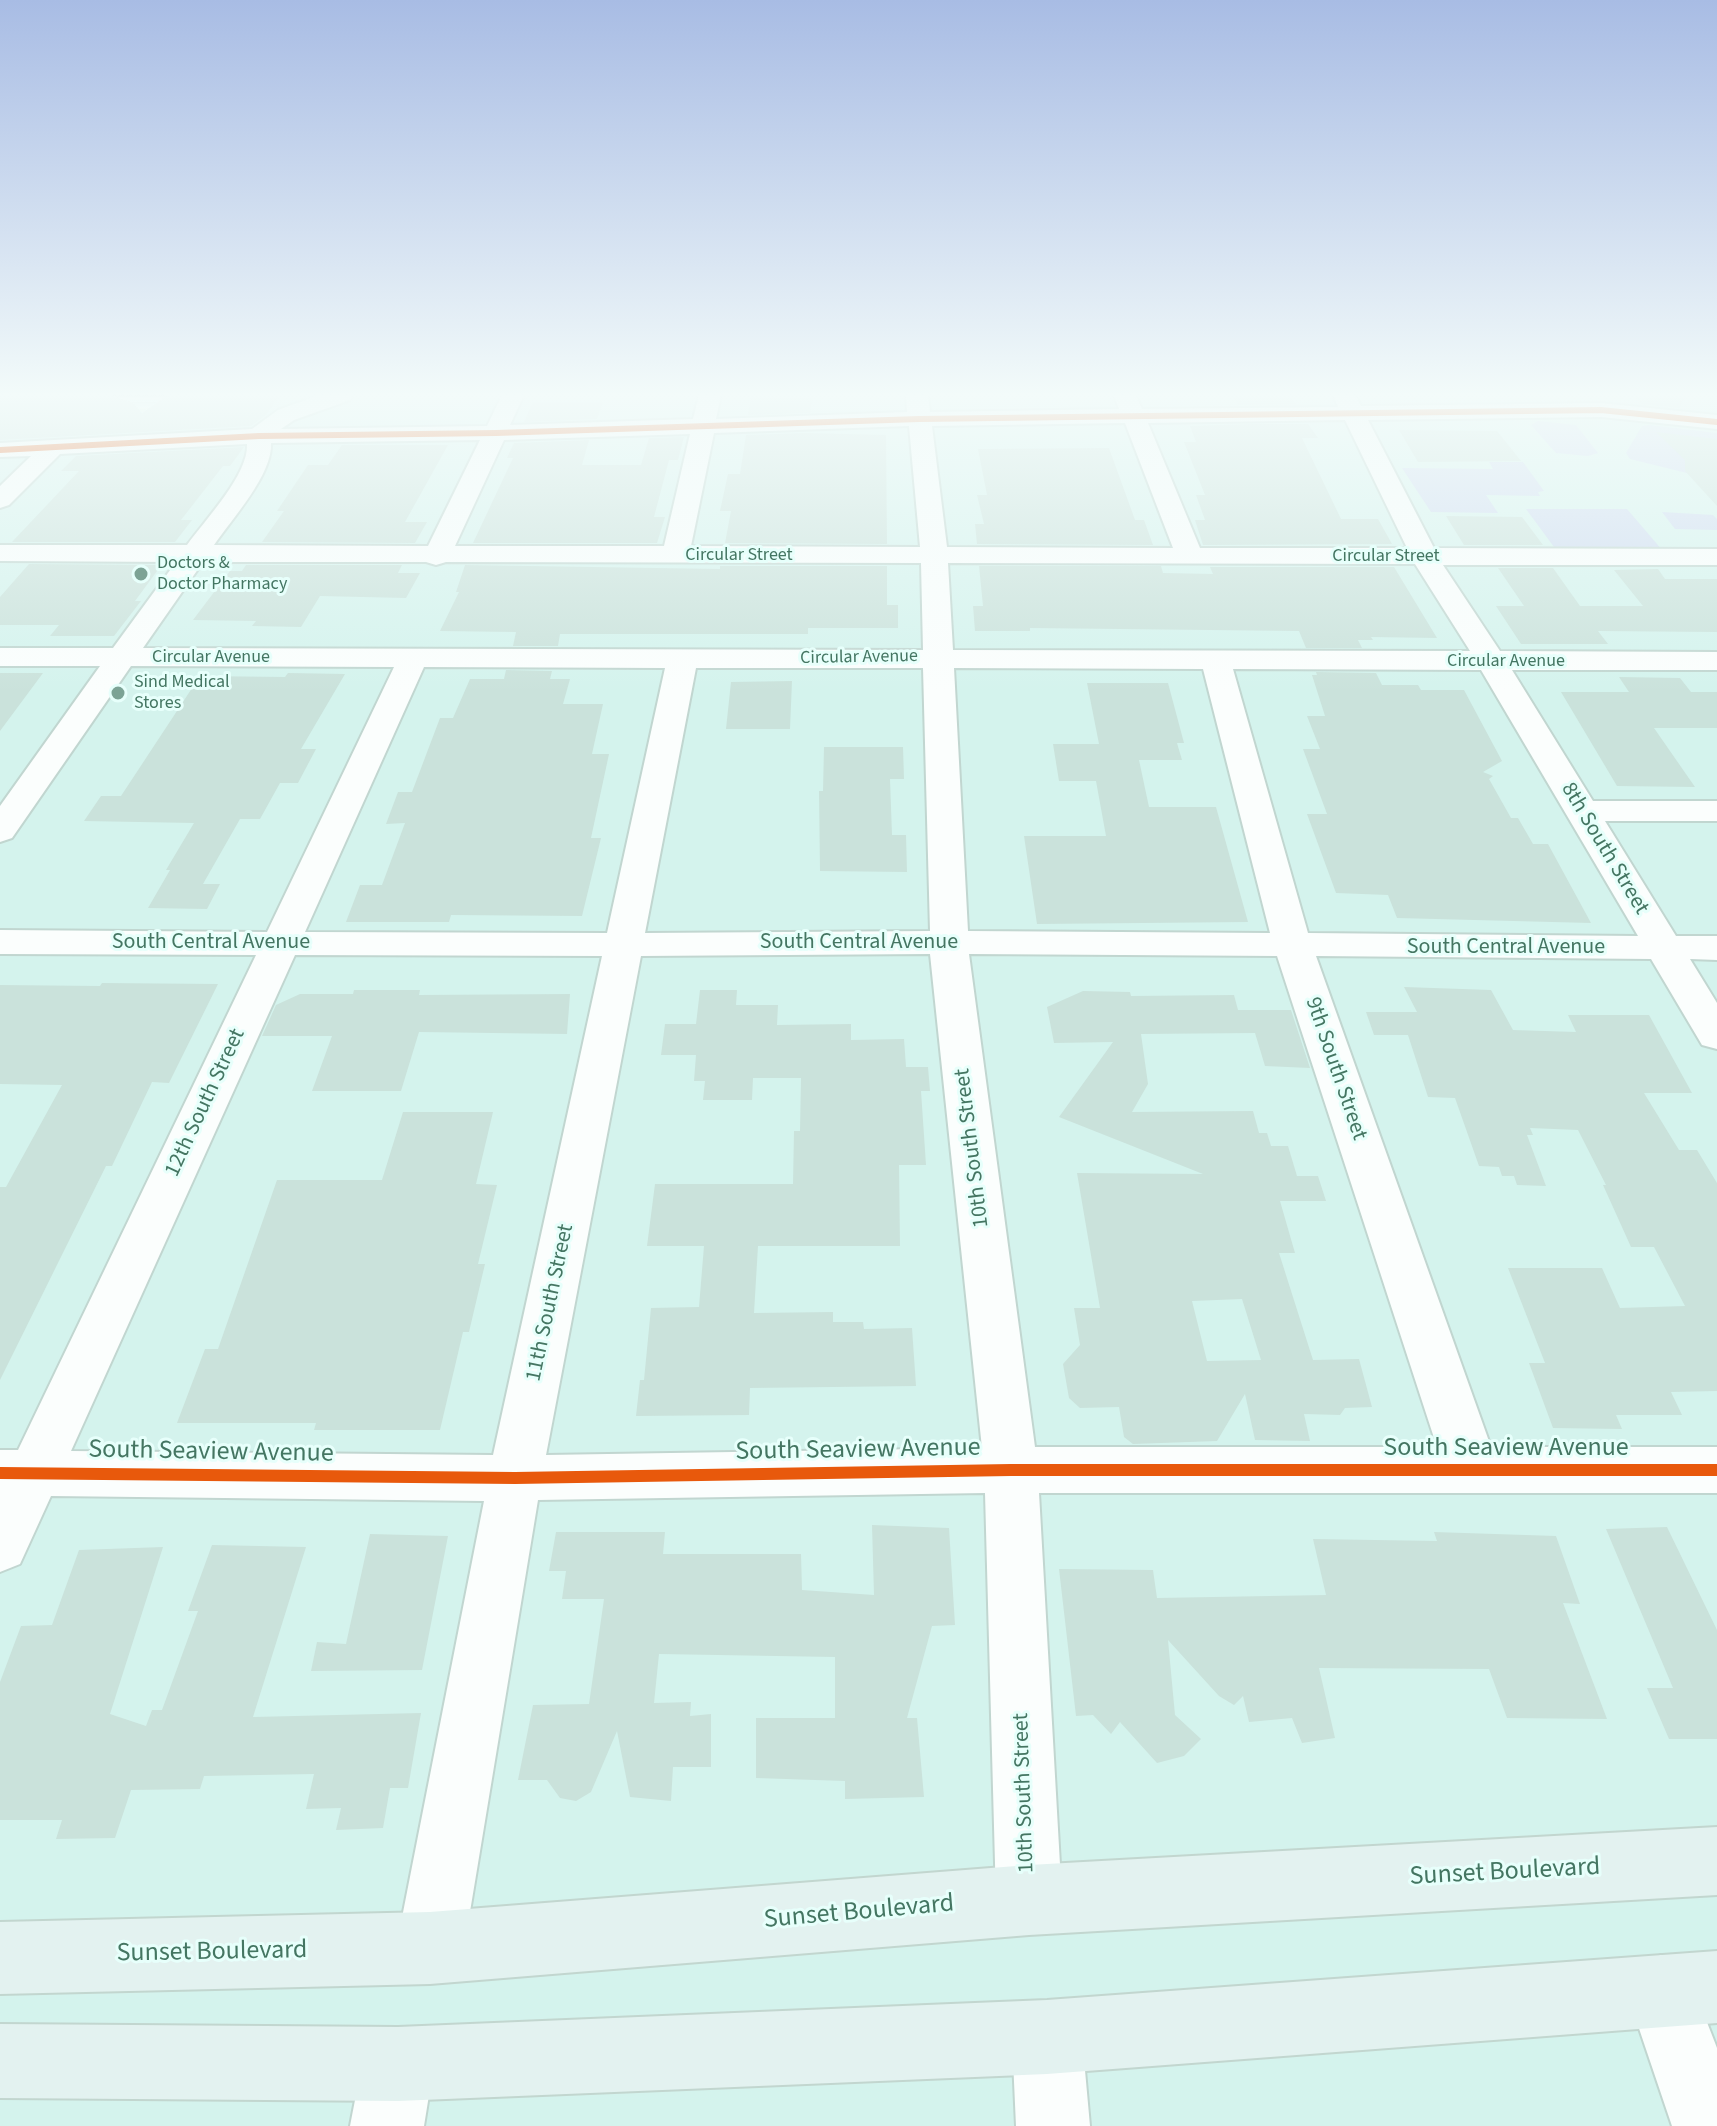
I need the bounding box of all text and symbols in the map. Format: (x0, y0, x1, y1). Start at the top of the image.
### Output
street label: Circular Street (685, 545, 793, 567)
street label: Circular Street (1332, 546, 1440, 568)
place label: Doctors & Doctor Pharmacy (157, 553, 287, 596)
marker: Doctors & Doctor Pharmacy (132, 565, 150, 583)
street label: Circular Avenue (800, 646, 918, 670)
street label: Circular Avenue (152, 647, 270, 669)
street label: Circular Avenue (1447, 651, 1565, 673)
place label: Sind Medical Stores (134, 672, 230, 714)
marker: Sind Medical Stores (109, 684, 127, 702)
street label: 8th South Street (1554, 778, 1654, 920)
street label: South Central Avenue (112, 930, 310, 956)
street label: South Central Avenue (760, 930, 958, 956)
street label: South Central Avenue (1407, 935, 1605, 961)
street label: 9th South Street (1298, 994, 1372, 1144)
street label: 12th South Street (160, 1025, 252, 1181)
street label: 10th South Street (950, 1067, 996, 1229)
street label: 11th South Street (521, 1222, 581, 1384)
street label: South Seaview Avenue (735, 1433, 981, 1469)
street label: South Seaview Avenue (1383, 1433, 1629, 1465)
street label: South Seaview Avenue (88, 1435, 334, 1471)
street label: 10th South Street (1009, 1712, 1041, 1874)
street label: Sunset Boulevard (1409, 1852, 1601, 1894)
street label: Sunset Boulevard (763, 1889, 955, 1937)
street label: Sunset Boulevard (116, 1936, 308, 1970)

